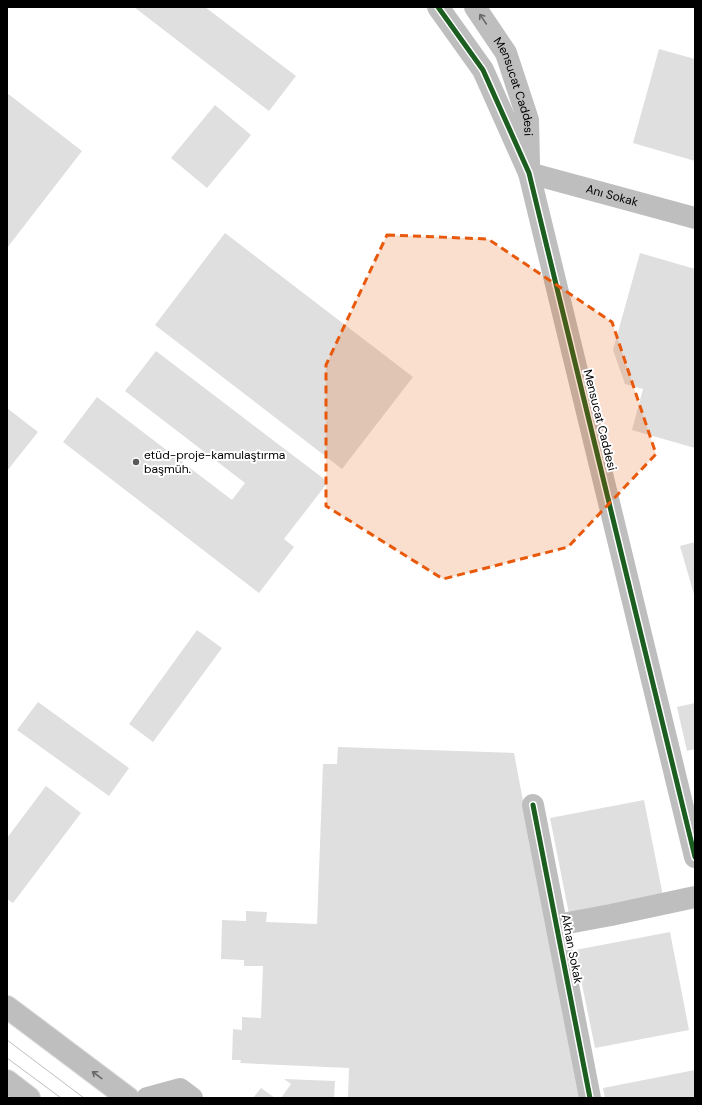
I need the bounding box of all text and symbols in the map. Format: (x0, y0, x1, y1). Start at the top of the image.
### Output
one-way arrow (479, 14, 487, 25)
street label: Mensucat Caddesi (490, 34, 536, 136)
street label: Anı Sokak (584, 181, 640, 210)
street label: Mensucat Caddesi (580, 368, 620, 472)
place label: etüd-proje-kamulaştırma başmüh. (144, 447, 285, 477)
marker: etüd-proje-kamulaştırma başmüh. (131, 457, 141, 467)
street label: Akhan Sokak (557, 913, 587, 985)
one-way arrow (92, 1070, 103, 1079)

